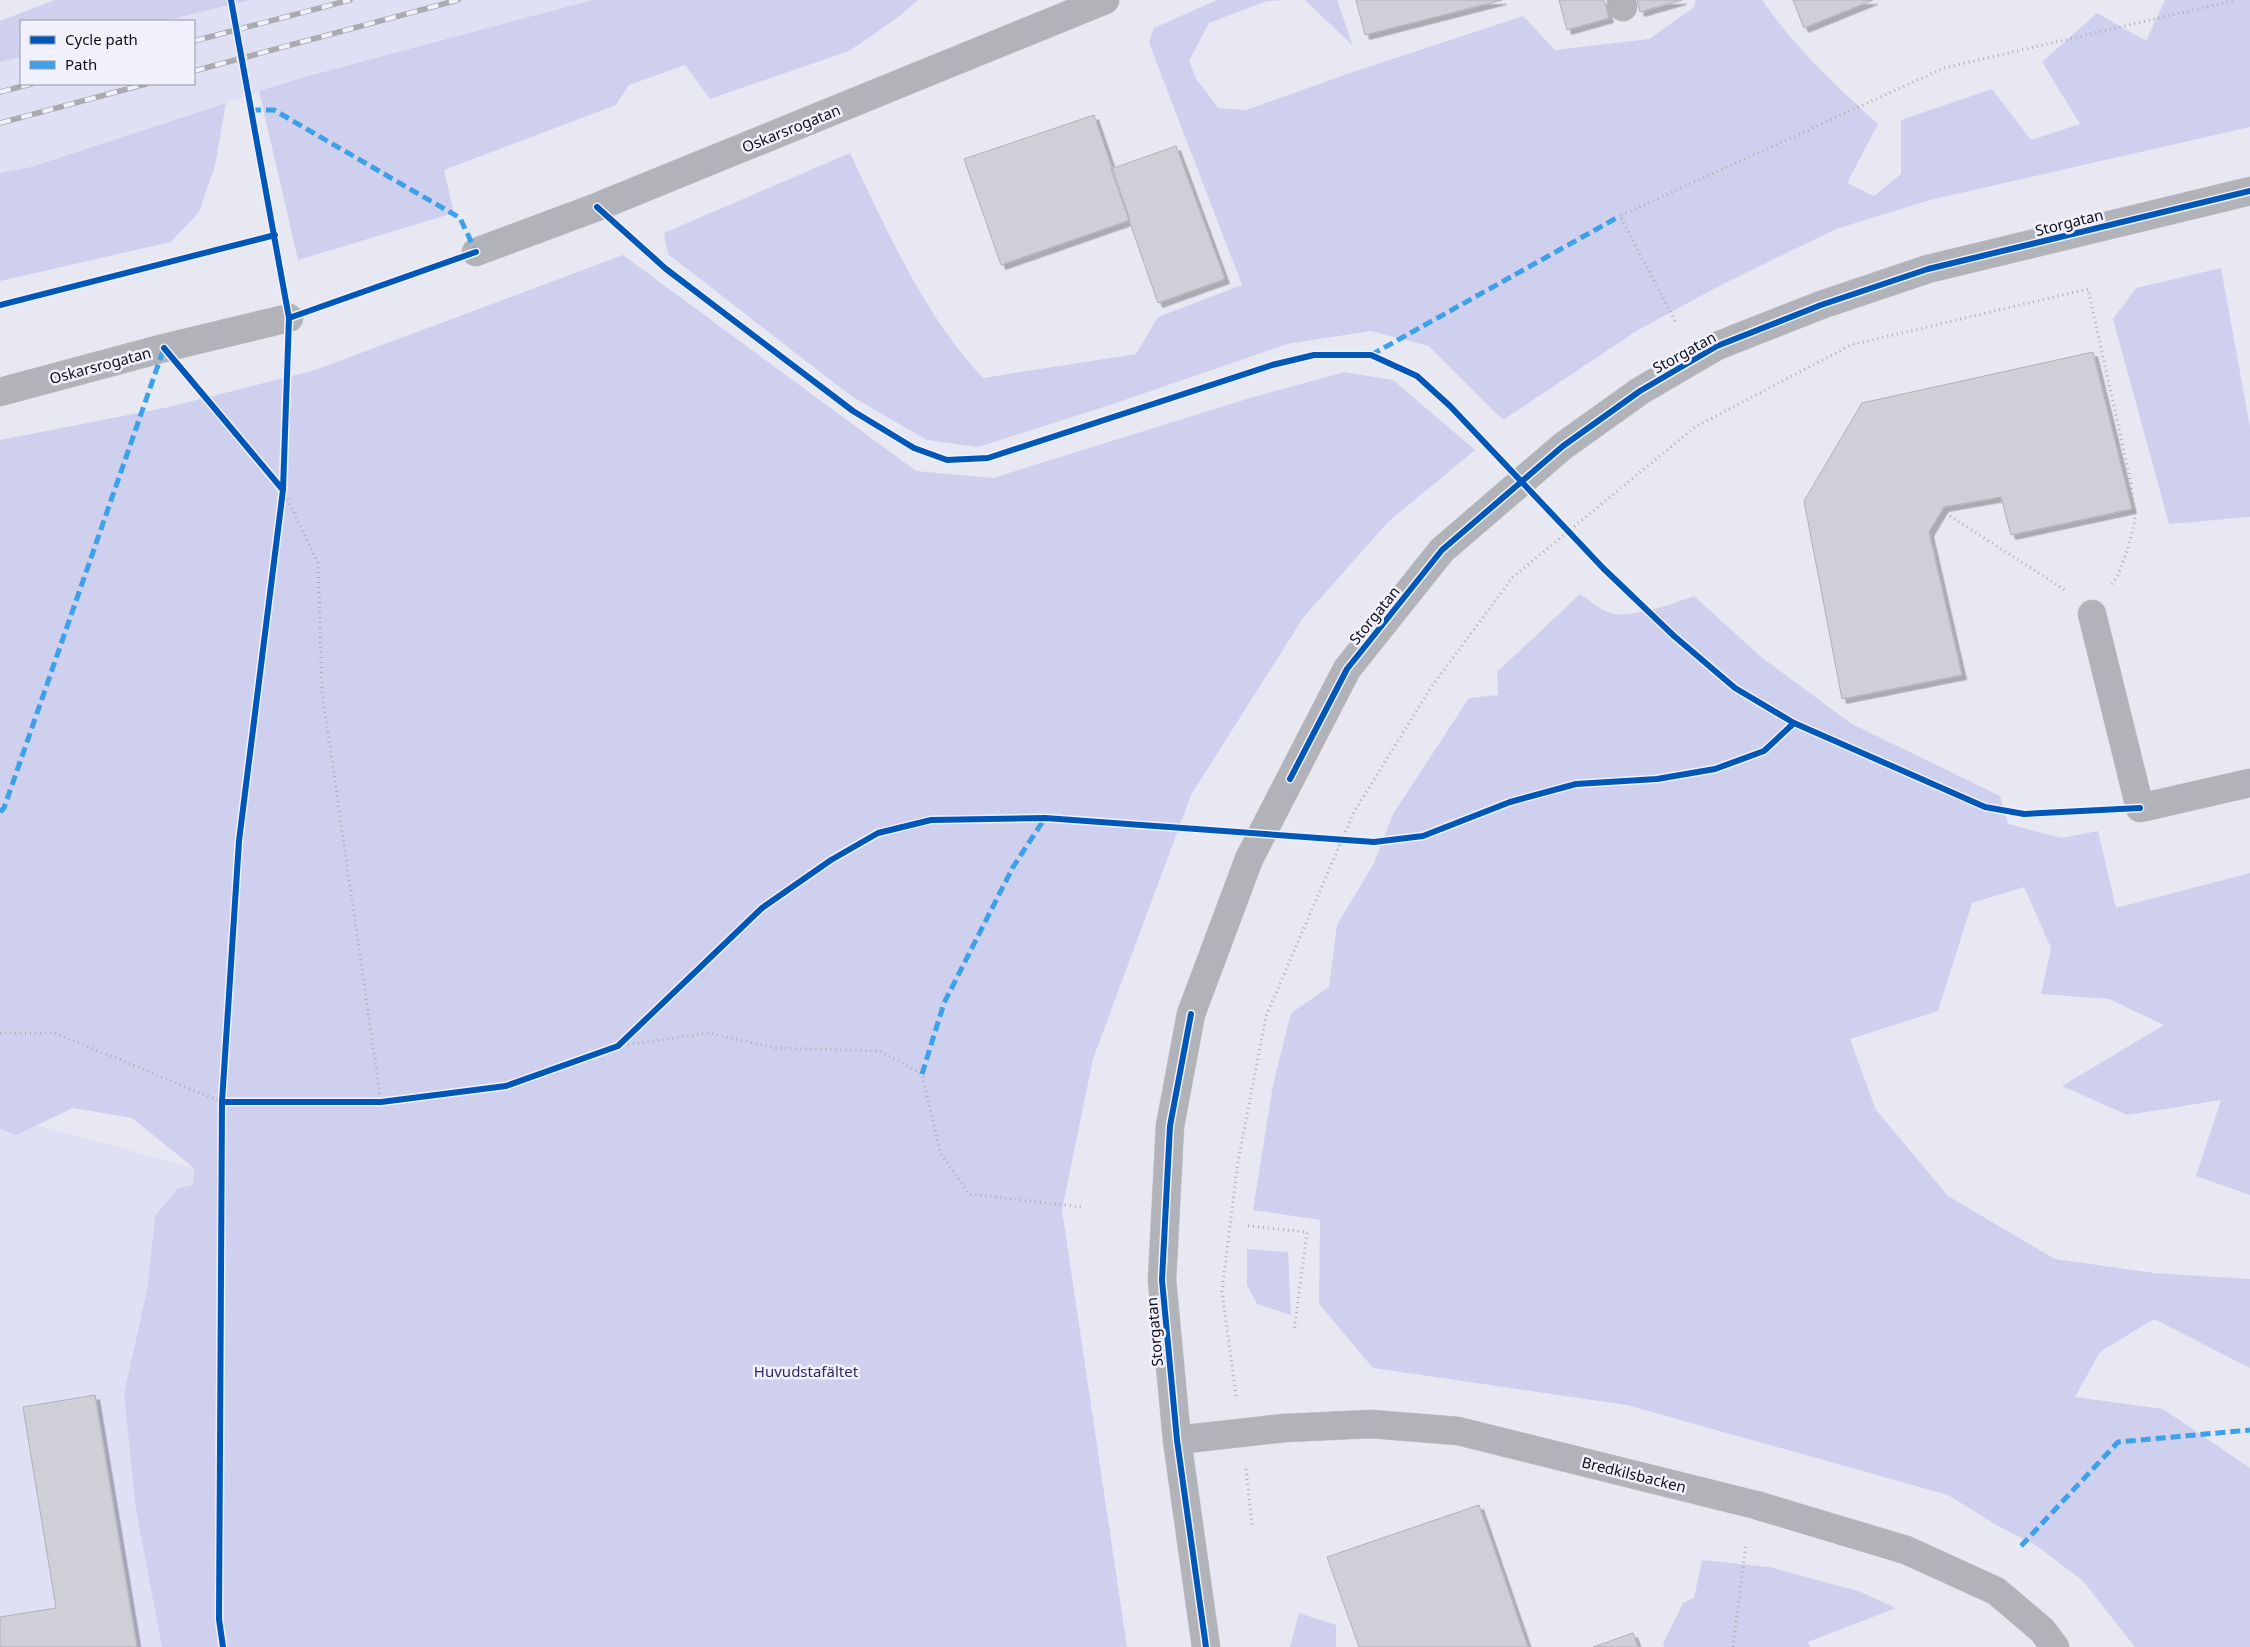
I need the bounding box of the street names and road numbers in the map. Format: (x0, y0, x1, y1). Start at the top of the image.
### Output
street label: Oskarsrogatan (739, 99, 843, 157)
street label: Storgatan (2033, 204, 2105, 240)
street label: Storgatan (1649, 326, 1719, 378)
street label: Oskarsrogatan (47, 342, 153, 388)
street label: Storgatan (1344, 582, 1404, 648)
street label: Storgatan (1141, 1297, 1167, 1367)
street label: Bredkilsbacken (1580, 1451, 1688, 1497)

